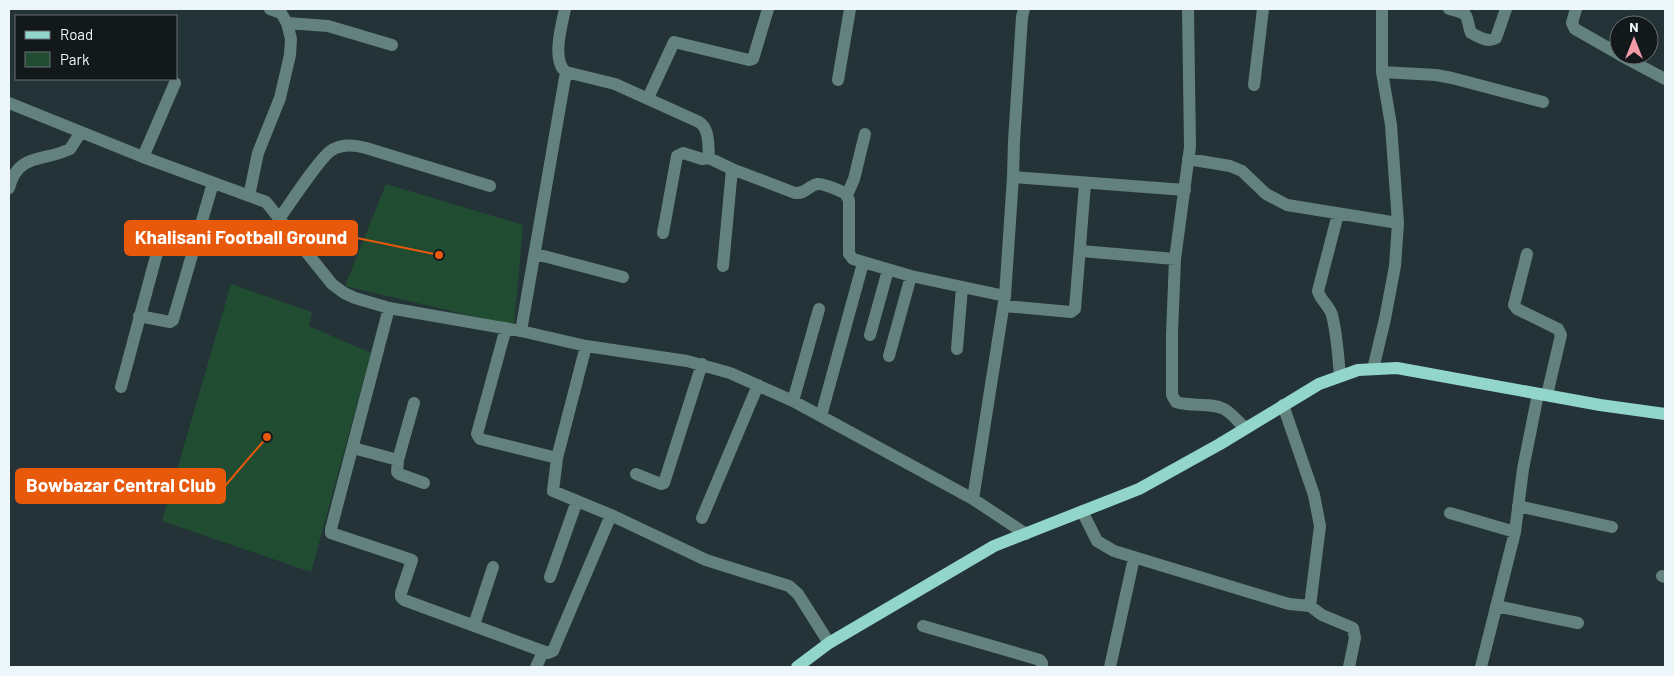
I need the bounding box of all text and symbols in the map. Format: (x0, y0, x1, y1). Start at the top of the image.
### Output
legend (15, 15, 178, 80)
north arrow (1609, 15, 1659, 65)
text: N (1629, 18, 1639, 35)
text: Road (60, 25, 93, 43)
text: Park (60, 50, 90, 68)
callout: Khalisani Football Ground (125, 221, 357, 255)
text: Khalisani Football Ground (135, 225, 347, 248)
callout: Bowbazar Central Club (16, 469, 225, 503)
text: Bowbazar Central Club (26, 473, 216, 496)

